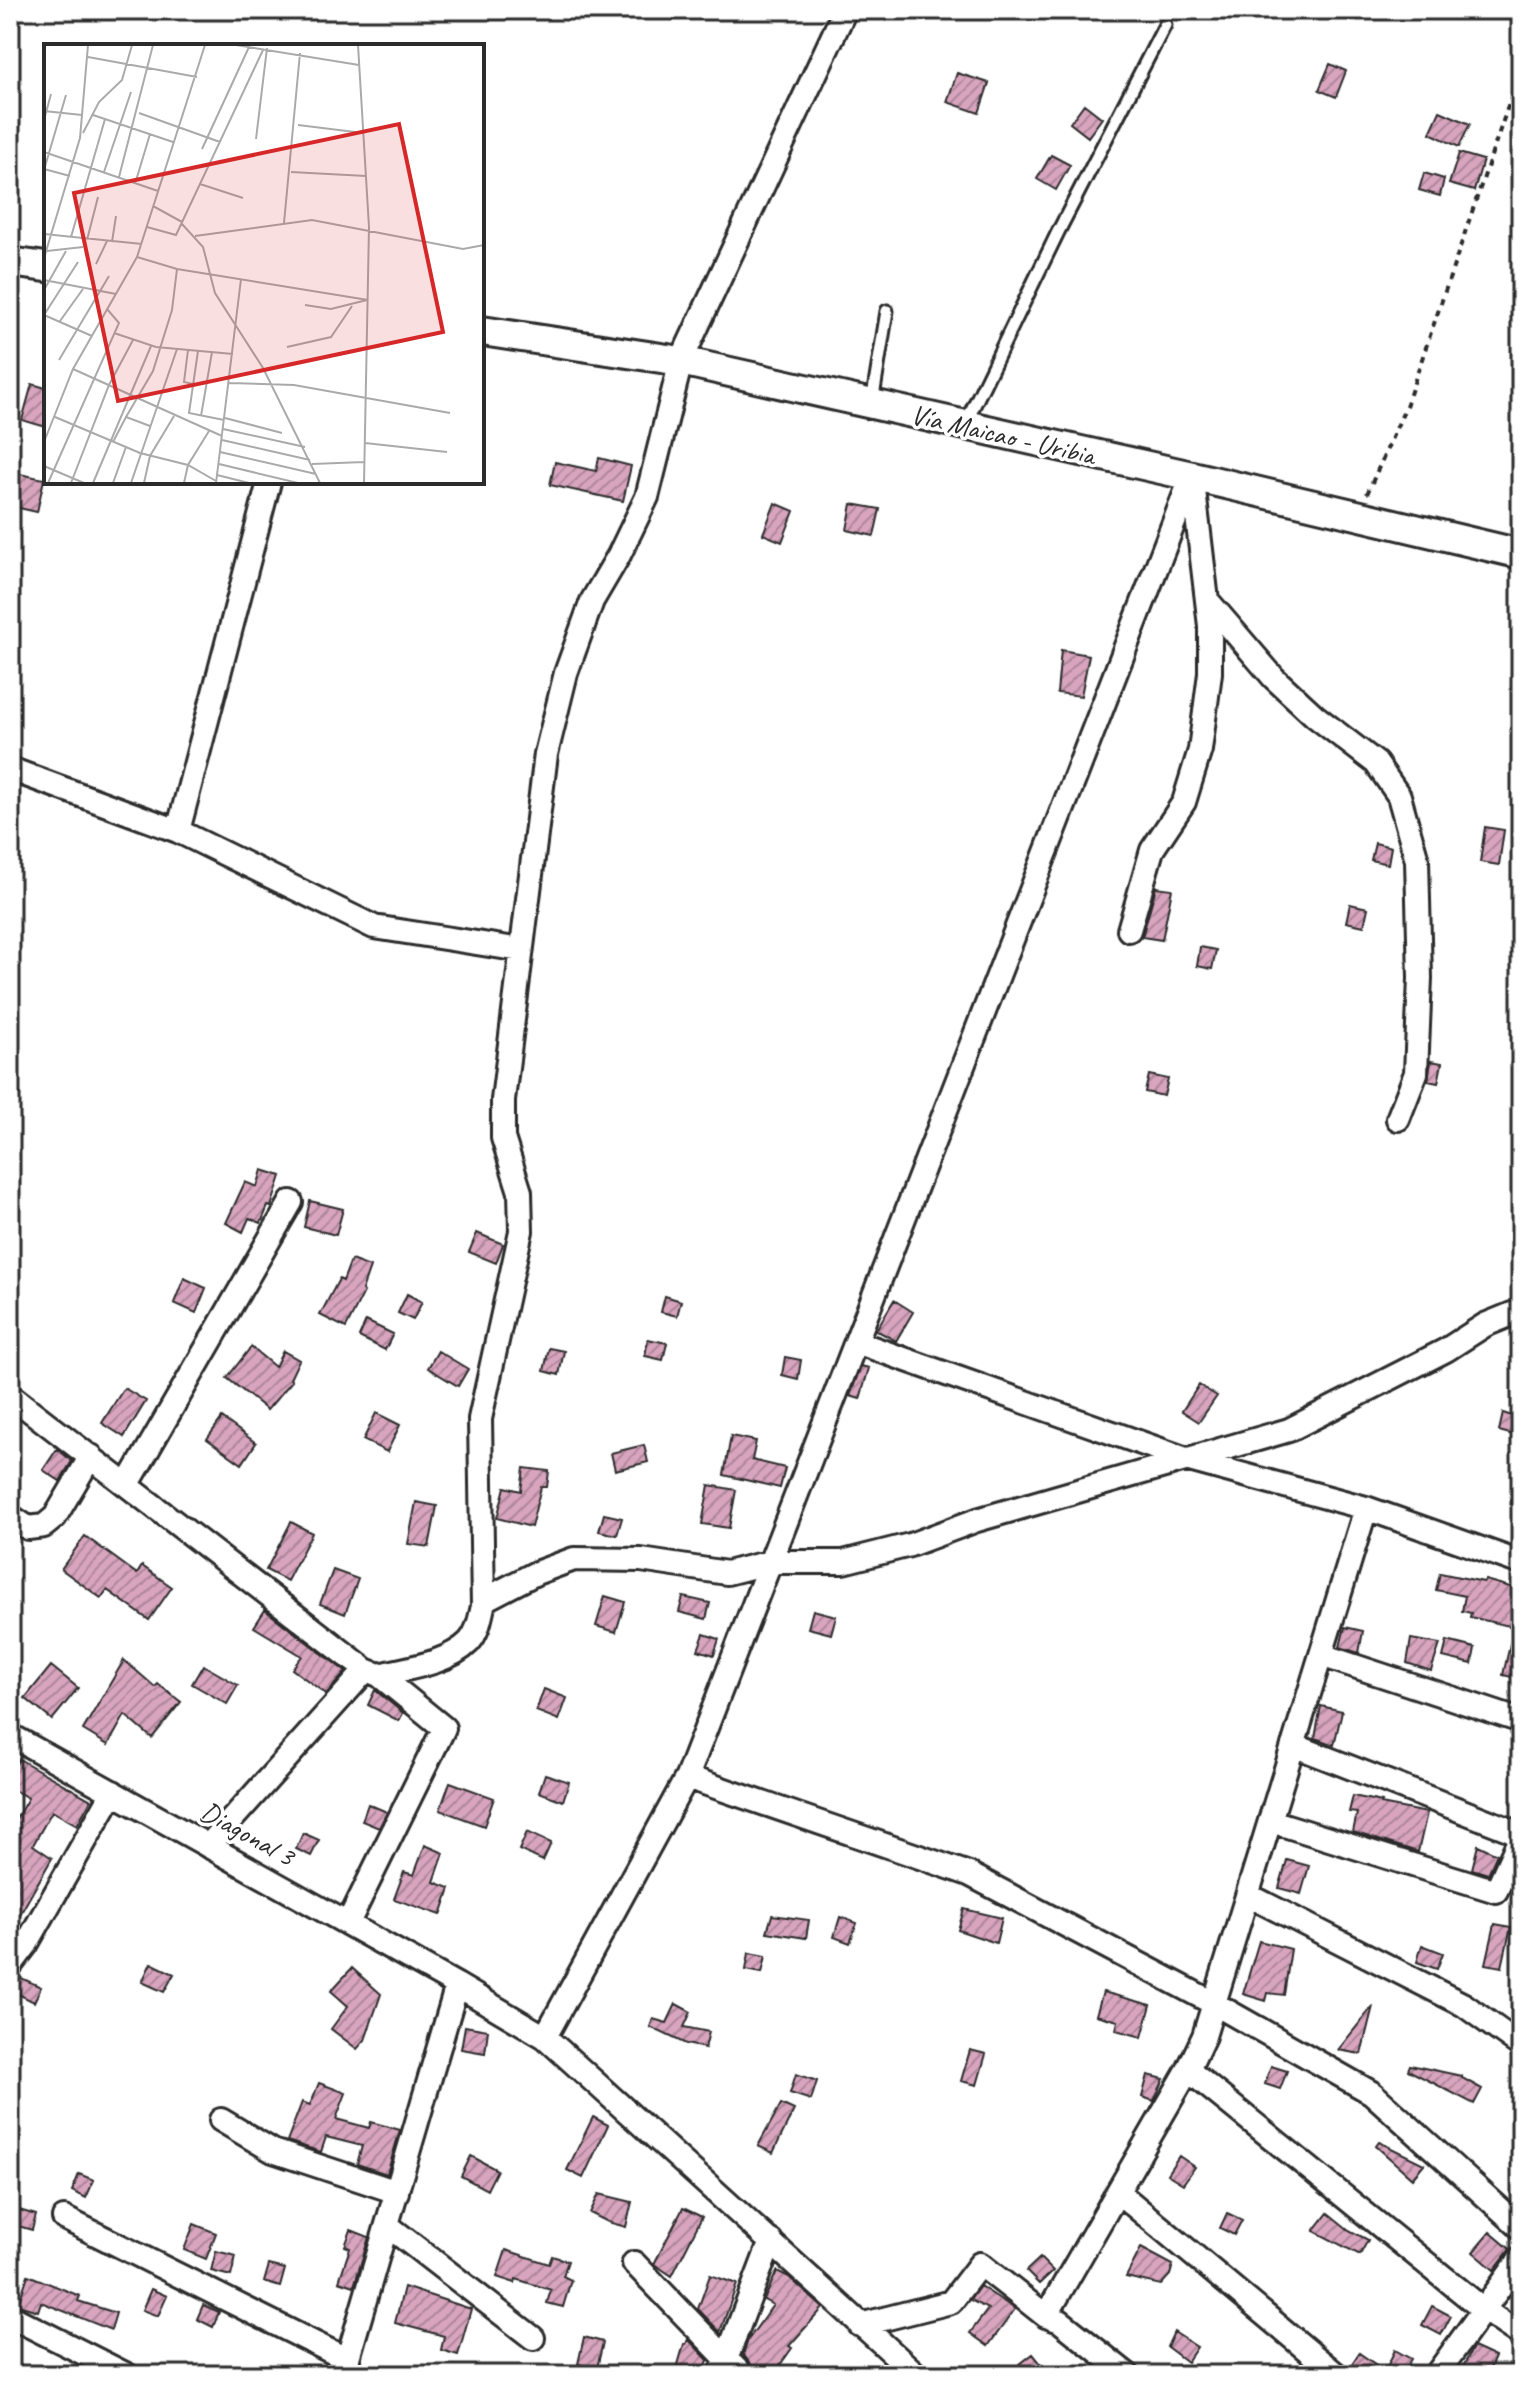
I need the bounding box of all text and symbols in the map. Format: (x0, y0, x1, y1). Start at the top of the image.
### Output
inset map (44, 44, 484, 484)
street label: Vía Maicao - Uribia (908, 396, 1101, 473)
street label: Diagonal 3 (195, 1793, 303, 1875)

